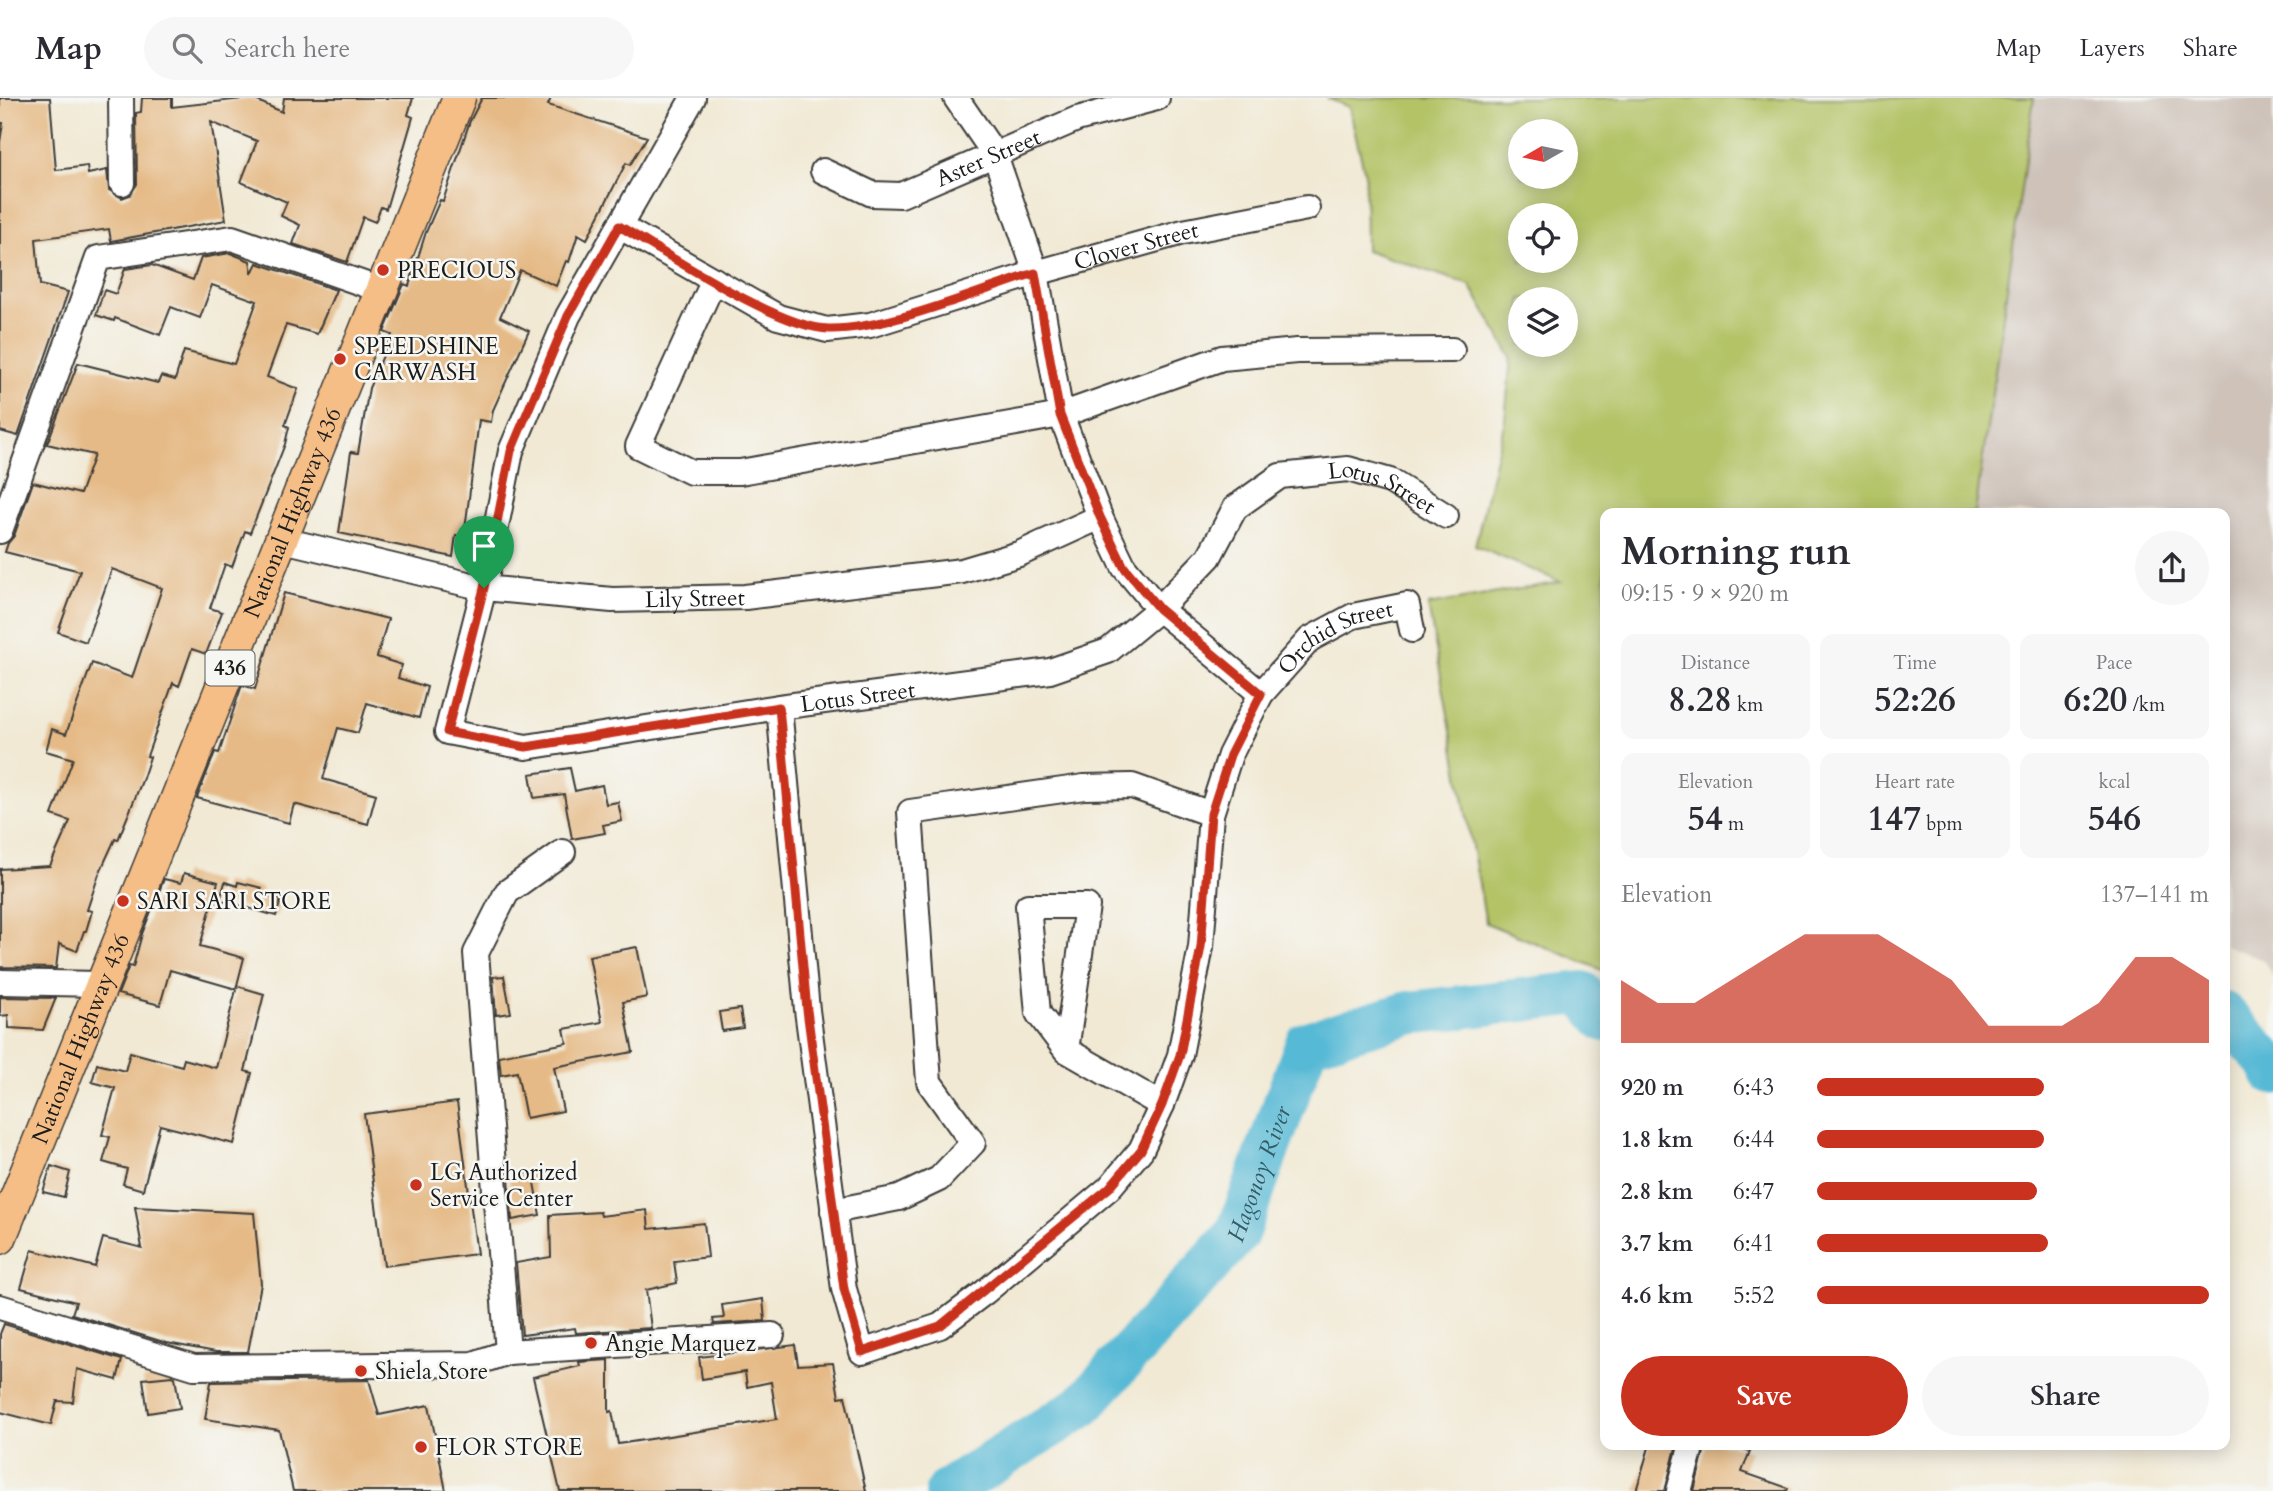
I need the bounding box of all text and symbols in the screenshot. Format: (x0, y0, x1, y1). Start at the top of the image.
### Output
search box (144, 17, 634, 80)
text: Map (35, 26, 102, 71)
icon: search (168, 29, 206, 67)
text: Search here (224, 31, 350, 66)
text: Map (1996, 32, 2042, 65)
text: Layers (2080, 32, 2145, 65)
text: Share (2183, 32, 2238, 65)
north arrow (1508, 119, 1578, 189)
map controls (1508, 119, 1578, 357)
street label: Aster Street (931, 121, 1046, 194)
button: locate (1508, 203, 1578, 273)
street label: Clover Street (1070, 214, 1201, 278)
place label: PRECIOUS (397, 255, 516, 286)
marker: PRECIOUS (375, 262, 391, 278)
button: layers (1508, 287, 1578, 357)
place label: SPEEDSHINE CARWASH (354, 331, 499, 388)
marker: SPEEDSHINE CARWASH (332, 351, 348, 367)
street label: National Highway 436 (236, 403, 349, 623)
street label: Lotus Street (1326, 453, 1442, 522)
pin (454, 516, 514, 588)
text: Morning run (1621, 526, 1851, 578)
icon: arrive (465, 527, 503, 565)
button: share (2135, 531, 2209, 605)
text: 09:15 · 9 × 920 m (1621, 578, 1789, 609)
street label: Lily Street (644, 582, 745, 615)
street label: Orchid Street (1271, 593, 1396, 681)
road number: 436 (205, 650, 254, 686)
text: Distance (1681, 650, 1750, 676)
text: Time (1893, 650, 1937, 676)
text: Pace (2096, 650, 2133, 676)
street label: Lotus Street (798, 674, 917, 720)
text: 8.28 (1668, 676, 1732, 724)
text: 52:26 (1874, 676, 1956, 724)
text: 6:20 (2064, 676, 2128, 724)
text: km (1732, 692, 1763, 718)
text: /km (2128, 692, 2165, 718)
text: Elevation (1678, 769, 1753, 795)
text: Heart rate (1875, 769, 1955, 795)
text: kcal (2098, 769, 2130, 795)
text: 54 (1687, 795, 1723, 843)
text: 147 (1867, 795, 1921, 843)
text: 546 (2087, 795, 2141, 843)
text: m (1723, 811, 1744, 837)
text: bpm (1921, 811, 1963, 837)
text: Elevation (1621, 879, 1712, 910)
text: 137–141 m (2100, 879, 2209, 910)
place label: SARI SARI STORE (137, 886, 331, 917)
marker: SARI SARI STORE (115, 893, 131, 909)
street label: National Highway 436 (25, 929, 137, 1149)
text: 920 m (1621, 1072, 1684, 1103)
text: 6:43 (1733, 1072, 1774, 1103)
water label: Hagonoy River (1219, 1100, 1300, 1247)
text: 1.8 km (1621, 1124, 1693, 1155)
text: 6:44 (1733, 1124, 1774, 1155)
place label: LG Authorized Service Center (430, 1157, 578, 1214)
text: 2.8 km (1621, 1176, 1693, 1207)
text: 6:47 (1733, 1176, 1774, 1207)
marker: LG Authorized Service Center (408, 1177, 424, 1193)
text: 3.7 km (1621, 1228, 1693, 1259)
text: 6:41 (1733, 1228, 1774, 1259)
text: 4.6 km (1621, 1280, 1693, 1311)
text: 5:52 (1733, 1280, 1774, 1311)
place label: Angie Marquez (605, 1328, 756, 1359)
marker: Angie Marquez (583, 1335, 599, 1351)
place label: Shiela Store (375, 1356, 488, 1387)
button: Save (1621, 1356, 1908, 1436)
button: Share (1922, 1356, 2209, 1436)
marker: Shiela Store (353, 1363, 369, 1379)
place label: FLOR STORE (435, 1432, 582, 1463)
marker: FLOR STORE (413, 1439, 429, 1455)

